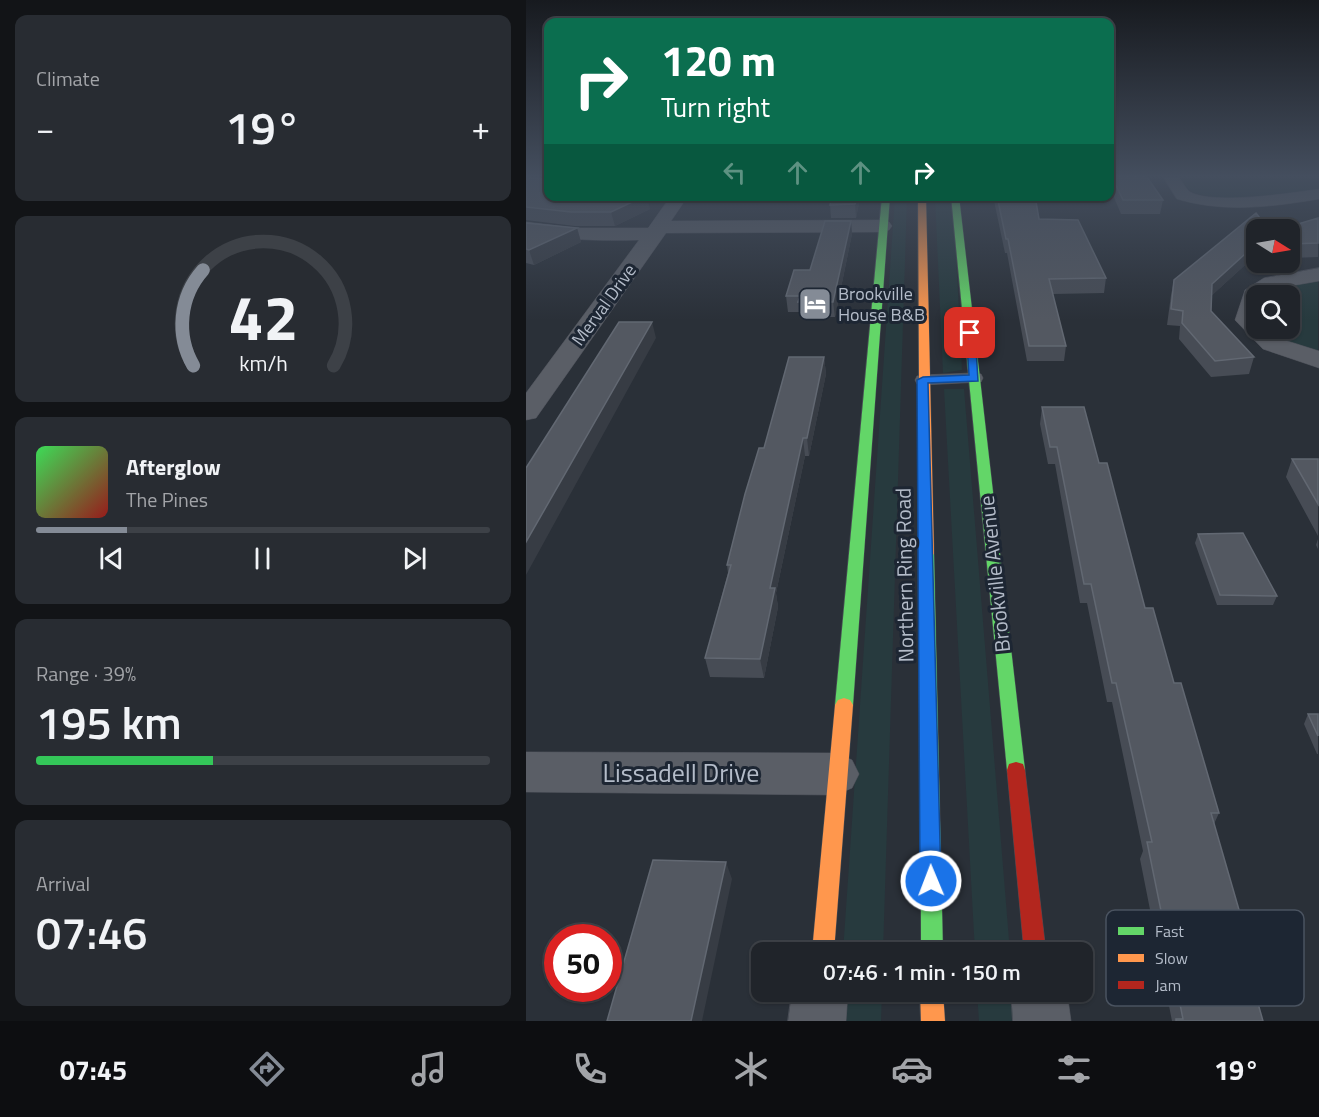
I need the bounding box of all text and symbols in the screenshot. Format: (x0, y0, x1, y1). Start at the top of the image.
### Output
text: 120 m (661, 28, 776, 92)
icon: right (562, 42, 640, 120)
text: Climate (36, 63, 100, 94)
text: Turn right (661, 86, 770, 127)
text: 19° (225, 93, 301, 161)
text: − (36, 103, 54, 153)
text: + (472, 103, 490, 153)
icon: left (718, 156, 751, 189)
icon: ahead (781, 156, 814, 189)
icon: ahead (844, 156, 877, 189)
icon: right (907, 156, 940, 189)
north arrow (1246, 219, 1300, 273)
map controls (1246, 219, 1300, 339)
street label: Merval Drive (565, 258, 643, 351)
text: 42 (228, 269, 298, 364)
place label: Brookville House B&B (838, 280, 925, 328)
button: search (1246, 285, 1300, 339)
hotel icon: Brookville House B&B (797, 286, 833, 322)
pin (944, 307, 995, 358)
icon: arrive (953, 316, 986, 349)
text: km/h (239, 348, 287, 380)
text: Afterglow (126, 450, 221, 484)
text: The Pines (126, 484, 208, 515)
street label: Northern Ring Road (886, 487, 922, 663)
street label: Brookville Avenue (970, 494, 1018, 654)
icon: previous (95, 542, 128, 575)
icon: pause (246, 542, 279, 575)
icon: next (398, 542, 431, 575)
text: Range · 39% (36, 658, 136, 689)
text: 195 km (36, 688, 182, 756)
street label: Lissadell Drive (603, 753, 759, 792)
position arrow (899, 849, 963, 913)
text: Arrival (36, 868, 90, 899)
text: 07:46 (36, 898, 148, 966)
legend (1106, 910, 1304, 1006)
text: Fast (1155, 919, 1184, 943)
speed limit sign: 50 (544, 924, 622, 1002)
text: Slow (1155, 946, 1188, 970)
text: 07:46 · 1 min · 150 m (823, 955, 1021, 989)
text: Jam (1155, 973, 1181, 997)
icon: directions (246, 1048, 288, 1090)
icon: music (408, 1048, 450, 1090)
icon: phone (569, 1048, 611, 1090)
icon: climate (730, 1048, 772, 1090)
icon: car (891, 1048, 933, 1090)
icon: filters (1053, 1048, 1095, 1090)
text: 07:45 (60, 1049, 127, 1090)
text: 19° (1214, 1049, 1259, 1090)

